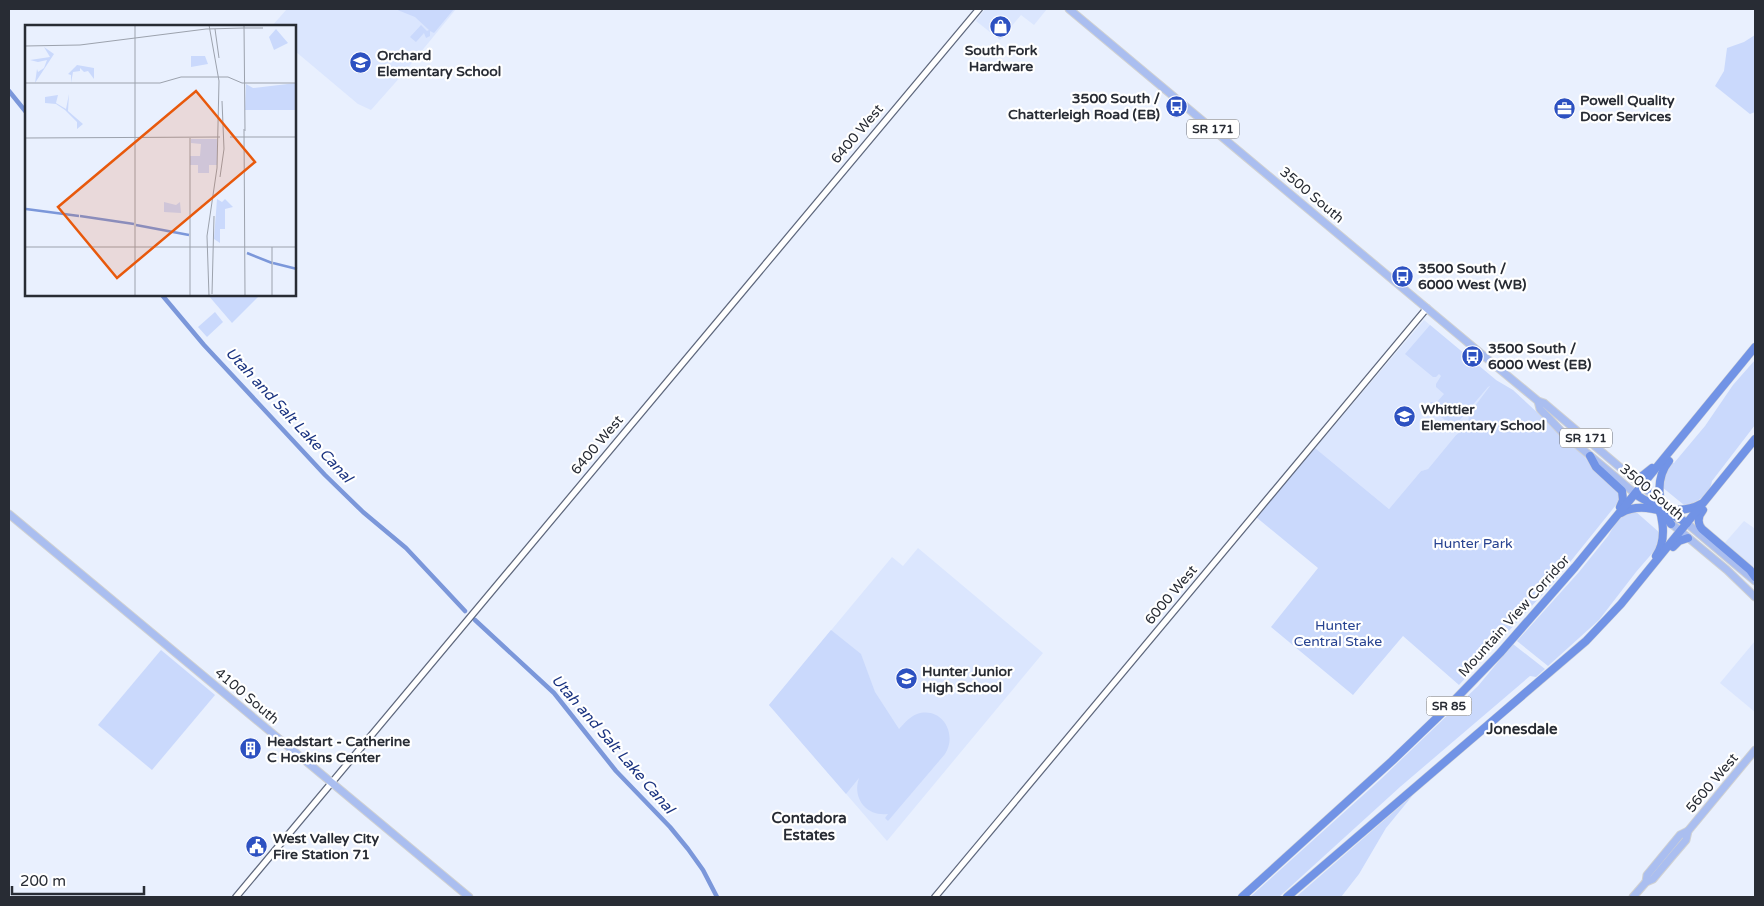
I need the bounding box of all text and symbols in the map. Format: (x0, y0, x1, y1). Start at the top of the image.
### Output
shop icon: South Fork Hardware (989, 15, 1013, 39)
inset map (25, 25, 296, 296)
place label: South Fork Hardware (965, 42, 1038, 75)
place label: Orchard Elementary School (377, 47, 501, 80)
school or university icon: Orchard Elementary School (349, 51, 373, 75)
place label: 3500 South / Chatterleigh Road (EB) (1008, 90, 1160, 123)
place label: Powell Quality Door Services (1580, 92, 1675, 125)
bus stop icon: 3500 South / Chatterleigh Road (EB) (1164, 94, 1188, 118)
office icon: Powell Quality Door Services (1552, 96, 1576, 120)
street label: 6400 West (827, 100, 887, 167)
road number: SR 171 (1187, 120, 1239, 138)
street label: 3500 South (1277, 163, 1347, 227)
place label: 3500 South / 6000 West (WB) (1418, 260, 1526, 293)
bus stop icon: 3500 South / 6000 West (WB) (1390, 264, 1414, 288)
place label: 3500 South / 6000 West (EB) (1488, 340, 1591, 373)
water label: Utah and Salt Lake Canal (222, 344, 358, 488)
bus stop icon: 3500 South / 6000 West (EB) (1460, 344, 1484, 368)
place label: Whittier Elementary School (1421, 401, 1545, 434)
school or university icon: Whittier Elementary School (1393, 405, 1417, 429)
street label: 6400 West (567, 411, 627, 478)
road number: SR 171 (1560, 428, 1612, 448)
street label: 3500 South (1617, 460, 1687, 524)
park label: Hunter Park (1433, 535, 1513, 552)
street label: Mountain View Corridor (1455, 551, 1574, 680)
street label: 6000 West (1141, 561, 1201, 628)
park label: Hunter Central Stake (1294, 617, 1382, 650)
place label: Hunter Junior High School (922, 663, 1013, 696)
street label: 4100 South (212, 664, 282, 728)
school or university icon: Hunter Junior High School (894, 667, 918, 691)
water label: Utah and Salt Lake Canal (548, 671, 680, 819)
road number: SR 85 (1426, 696, 1472, 716)
district label: Jonesdale (1485, 720, 1558, 738)
place label: Headstart - Catherine C Hoskins Center (267, 733, 410, 766)
building icon: Headstart - Catherine C Hoskins Center (239, 737, 263, 761)
street label: 5600 West (1682, 749, 1742, 816)
district label: Contadora Estates (771, 809, 847, 844)
place label: West Valley City Fire Station 71 (273, 830, 379, 863)
public building icon: West Valley City Fire Station 71 (245, 834, 269, 858)
scale bar (12, 864, 145, 896)
text: 200 m (20, 872, 66, 890)

